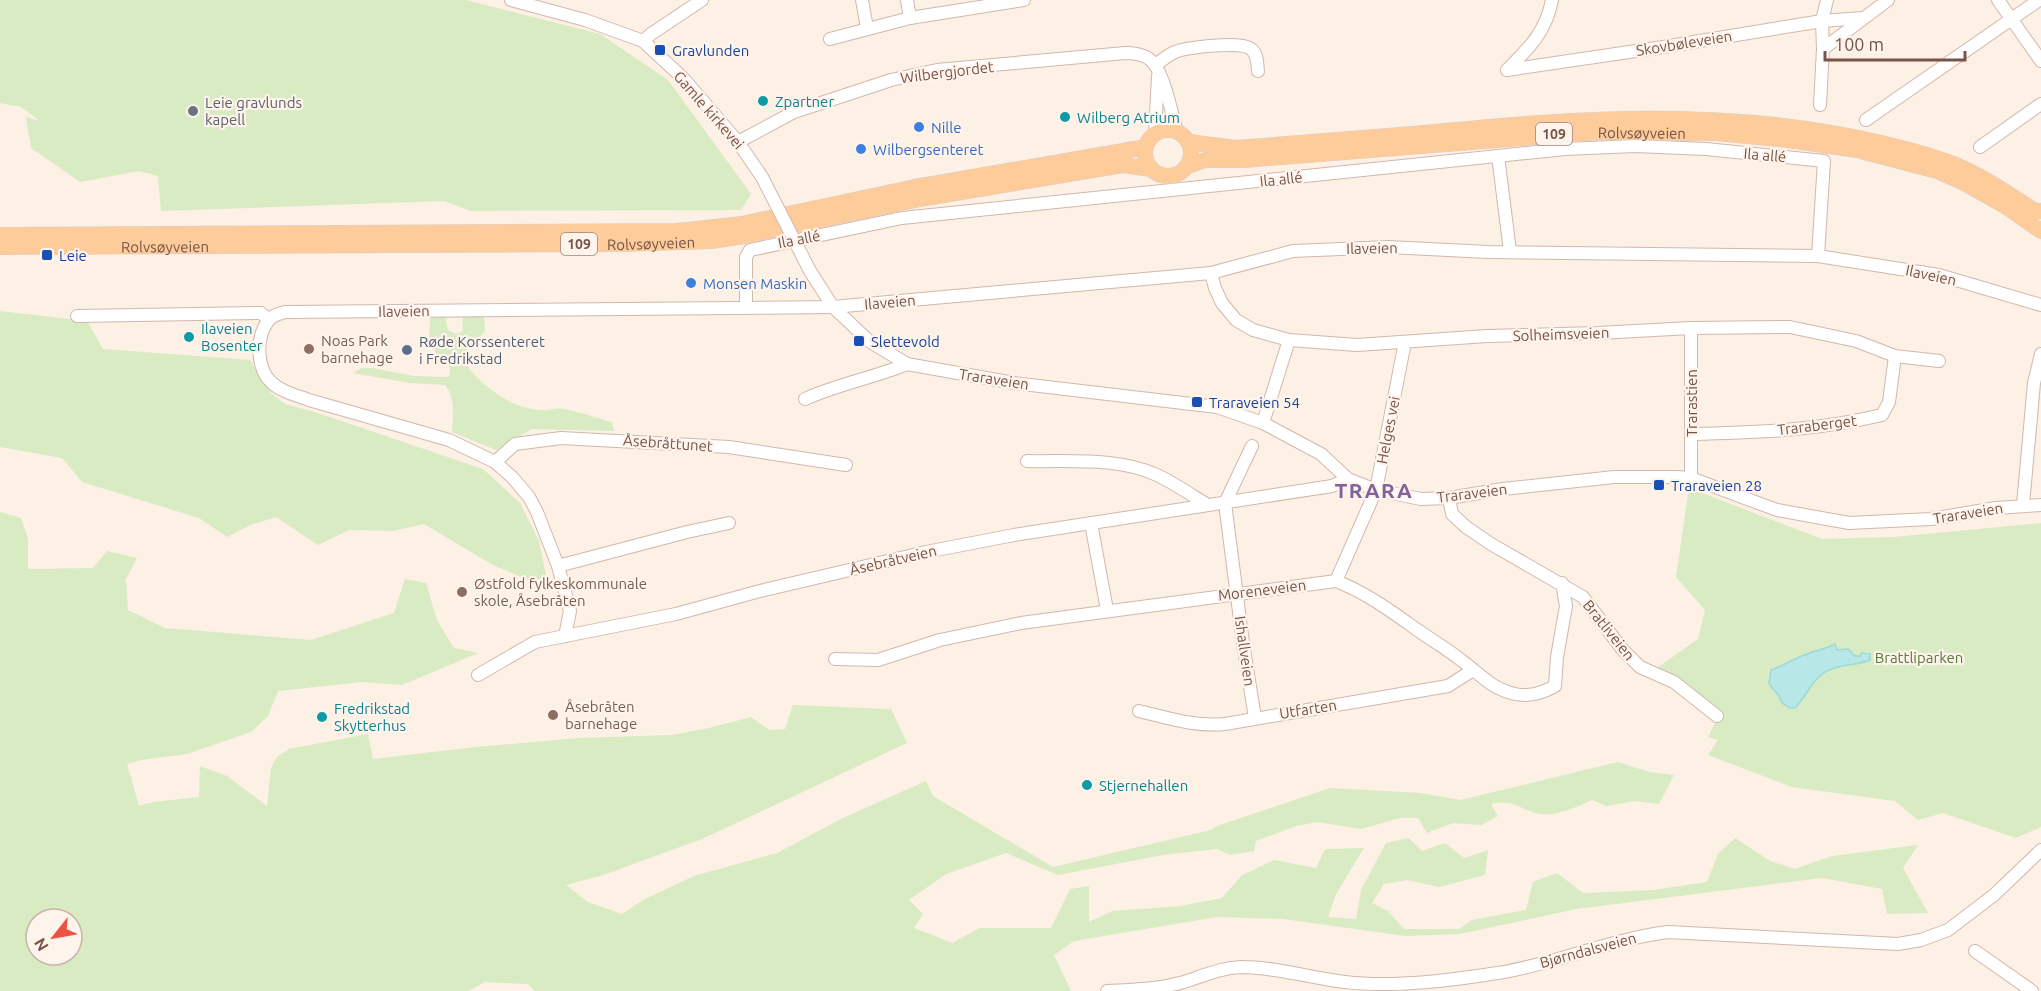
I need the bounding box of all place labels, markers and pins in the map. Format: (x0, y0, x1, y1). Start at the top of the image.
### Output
place label: Gravlunden (672, 42, 749, 59)
marker: Gravlunden (653, 43, 667, 57)
place label: Zpartner (775, 93, 834, 110)
place label: Leie gravlunds kapell (205, 94, 302, 128)
marker: Zpartner (756, 94, 770, 108)
marker: Leie gravlunds kapell (186, 104, 200, 118)
place label: Wilberg Atrium (1077, 109, 1180, 126)
marker: Wilberg Atrium (1058, 110, 1072, 124)
place label: Nille (931, 119, 962, 136)
marker: Nille (912, 120, 926, 134)
place label: Wilbergsenteret (873, 141, 984, 158)
marker: Wilbergsenteret (854, 142, 868, 156)
place label: Leie (59, 247, 87, 264)
marker: Leie (40, 248, 54, 262)
place label: Monsen Maskin (703, 275, 807, 292)
marker: Monsen Maskin (684, 276, 698, 290)
place label: Ilaveien Bosenter (201, 320, 263, 354)
marker: Ilaveien Bosenter (182, 330, 196, 344)
place label: Noas Park barnehage (321, 332, 393, 366)
place label: Røde Korssenteret i Fredrikstad (419, 333, 545, 367)
place label: Slettevold (871, 333, 940, 350)
marker: Slettevold (852, 334, 866, 348)
marker: Noas Park barnehage (302, 342, 316, 356)
marker: Røde Korssenteret i Fredrikstad (400, 343, 414, 357)
place label: Traraveien 54 (1209, 394, 1300, 411)
marker: Traraveien 54 (1190, 395, 1204, 409)
place label: Traraveien 28 (1671, 477, 1762, 494)
marker: Traraveien 28 (1652, 478, 1666, 492)
place label: Østfold fylkeskommunale skole, Åsebråten (474, 575, 647, 609)
marker: Østfold fylkeskommunale skole, Åsebråten (455, 585, 469, 599)
place label: Åsebråten barnehage (565, 698, 637, 732)
place label: Fredrikstad Skytterhus (334, 700, 410, 734)
marker: Åsebråten barnehage (546, 708, 560, 722)
marker: Fredrikstad Skytterhus (315, 710, 329, 724)
place label: Stjernehallen (1099, 777, 1188, 794)
marker: Stjernehallen (1080, 778, 1094, 792)

